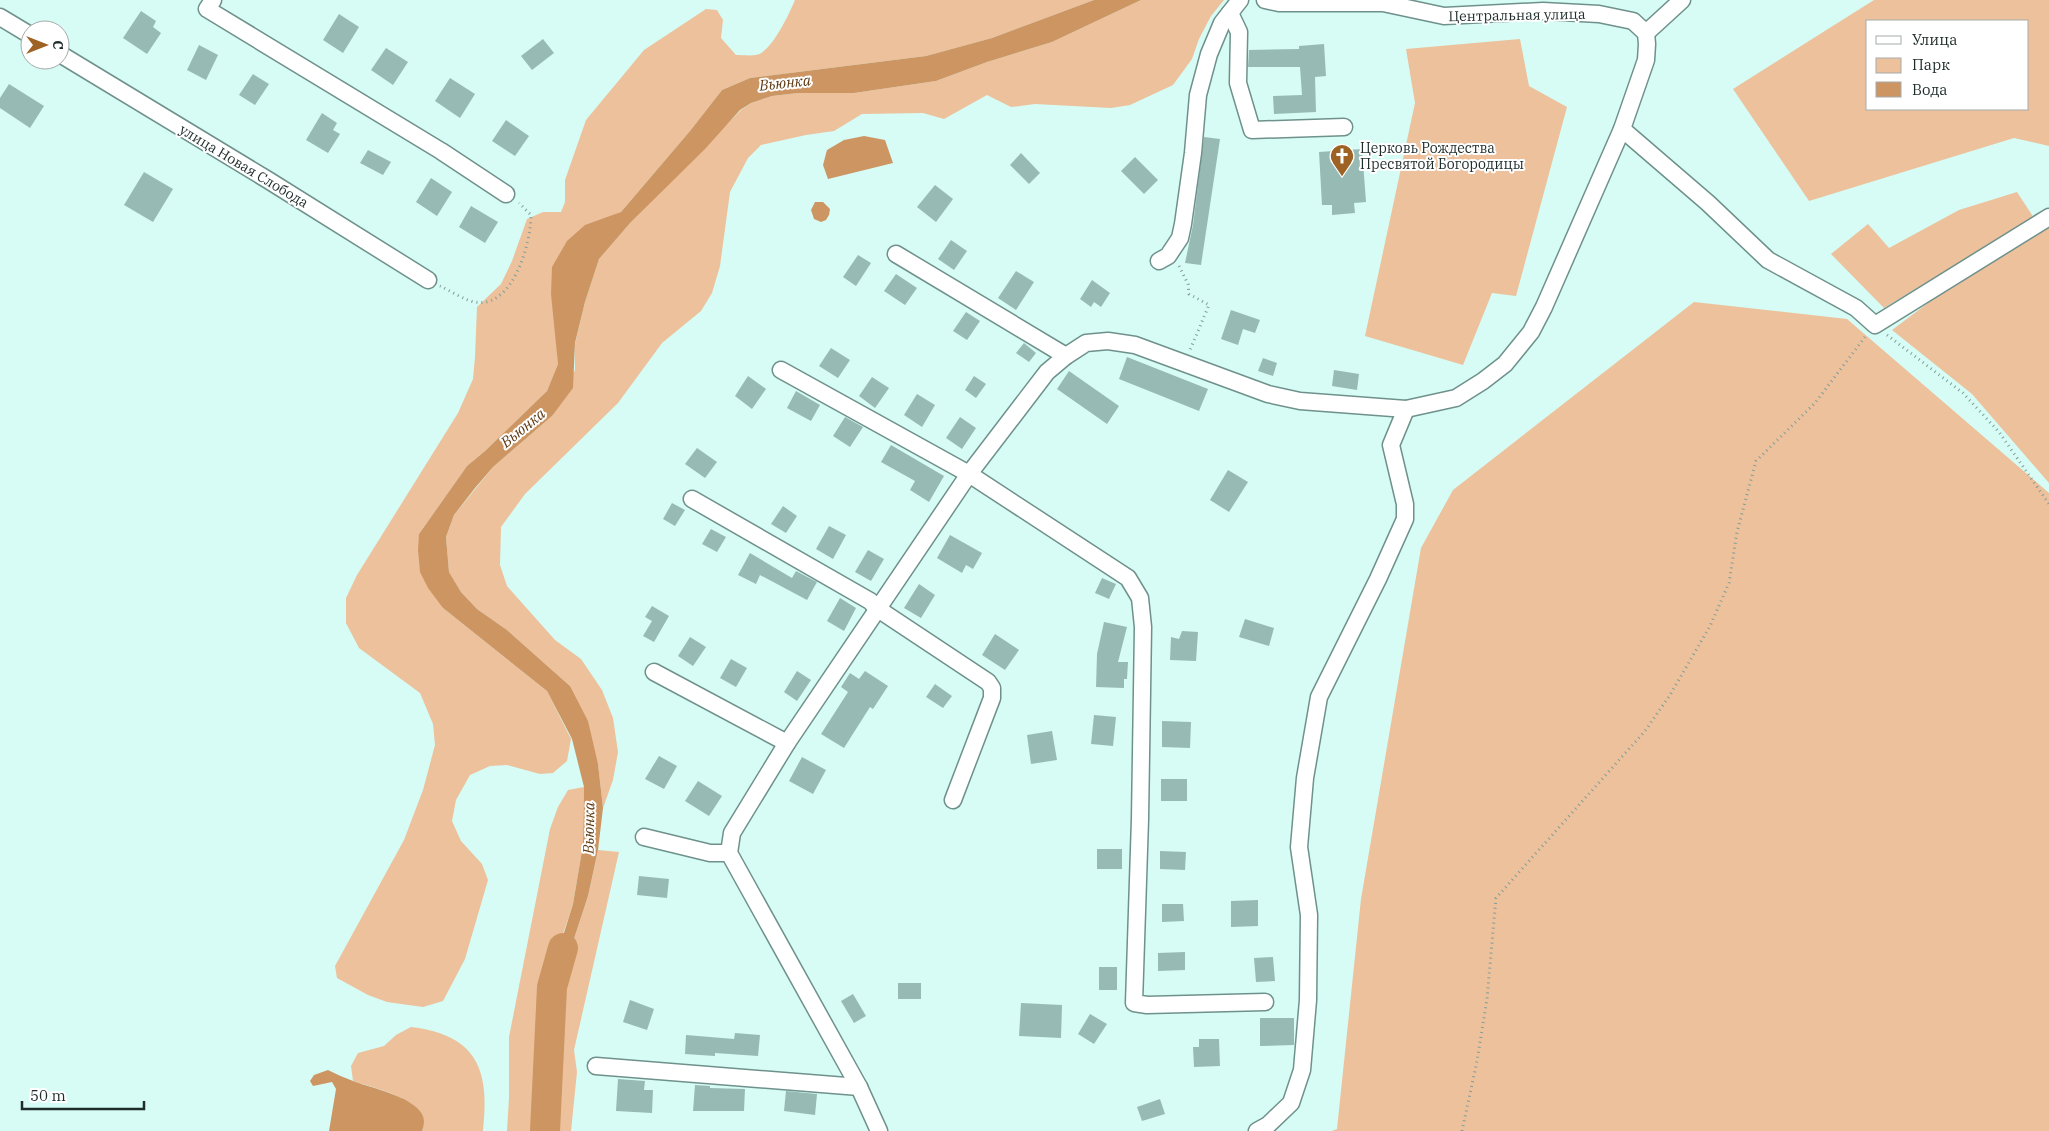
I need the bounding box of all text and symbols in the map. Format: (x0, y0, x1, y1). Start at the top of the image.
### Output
street label: Центральная улица (1448, 5, 1586, 25)
north arrow (20, 20, 70, 70)
legend (1866, 20, 2029, 110)
text: Улица (1912, 30, 1957, 49)
text: С (49, 40, 67, 50)
text: Парк (1912, 55, 1950, 74)
water label: Вьюнка (757, 70, 813, 95)
text: Вода (1912, 80, 1948, 99)
street label: улица Новая Слобода (176, 120, 312, 212)
place label: Церковь Рождества Пресвятой Богородицы (1360, 139, 1524, 173)
church icon: Церковь Рождества Пресвятой Богородицы (1329, 143, 1355, 177)
water label: Вьюнка (496, 403, 549, 452)
water label: Вьюнка (579, 801, 598, 855)
scale bar (22, 1078, 145, 1110)
text: 50 m (30, 1086, 66, 1105)

